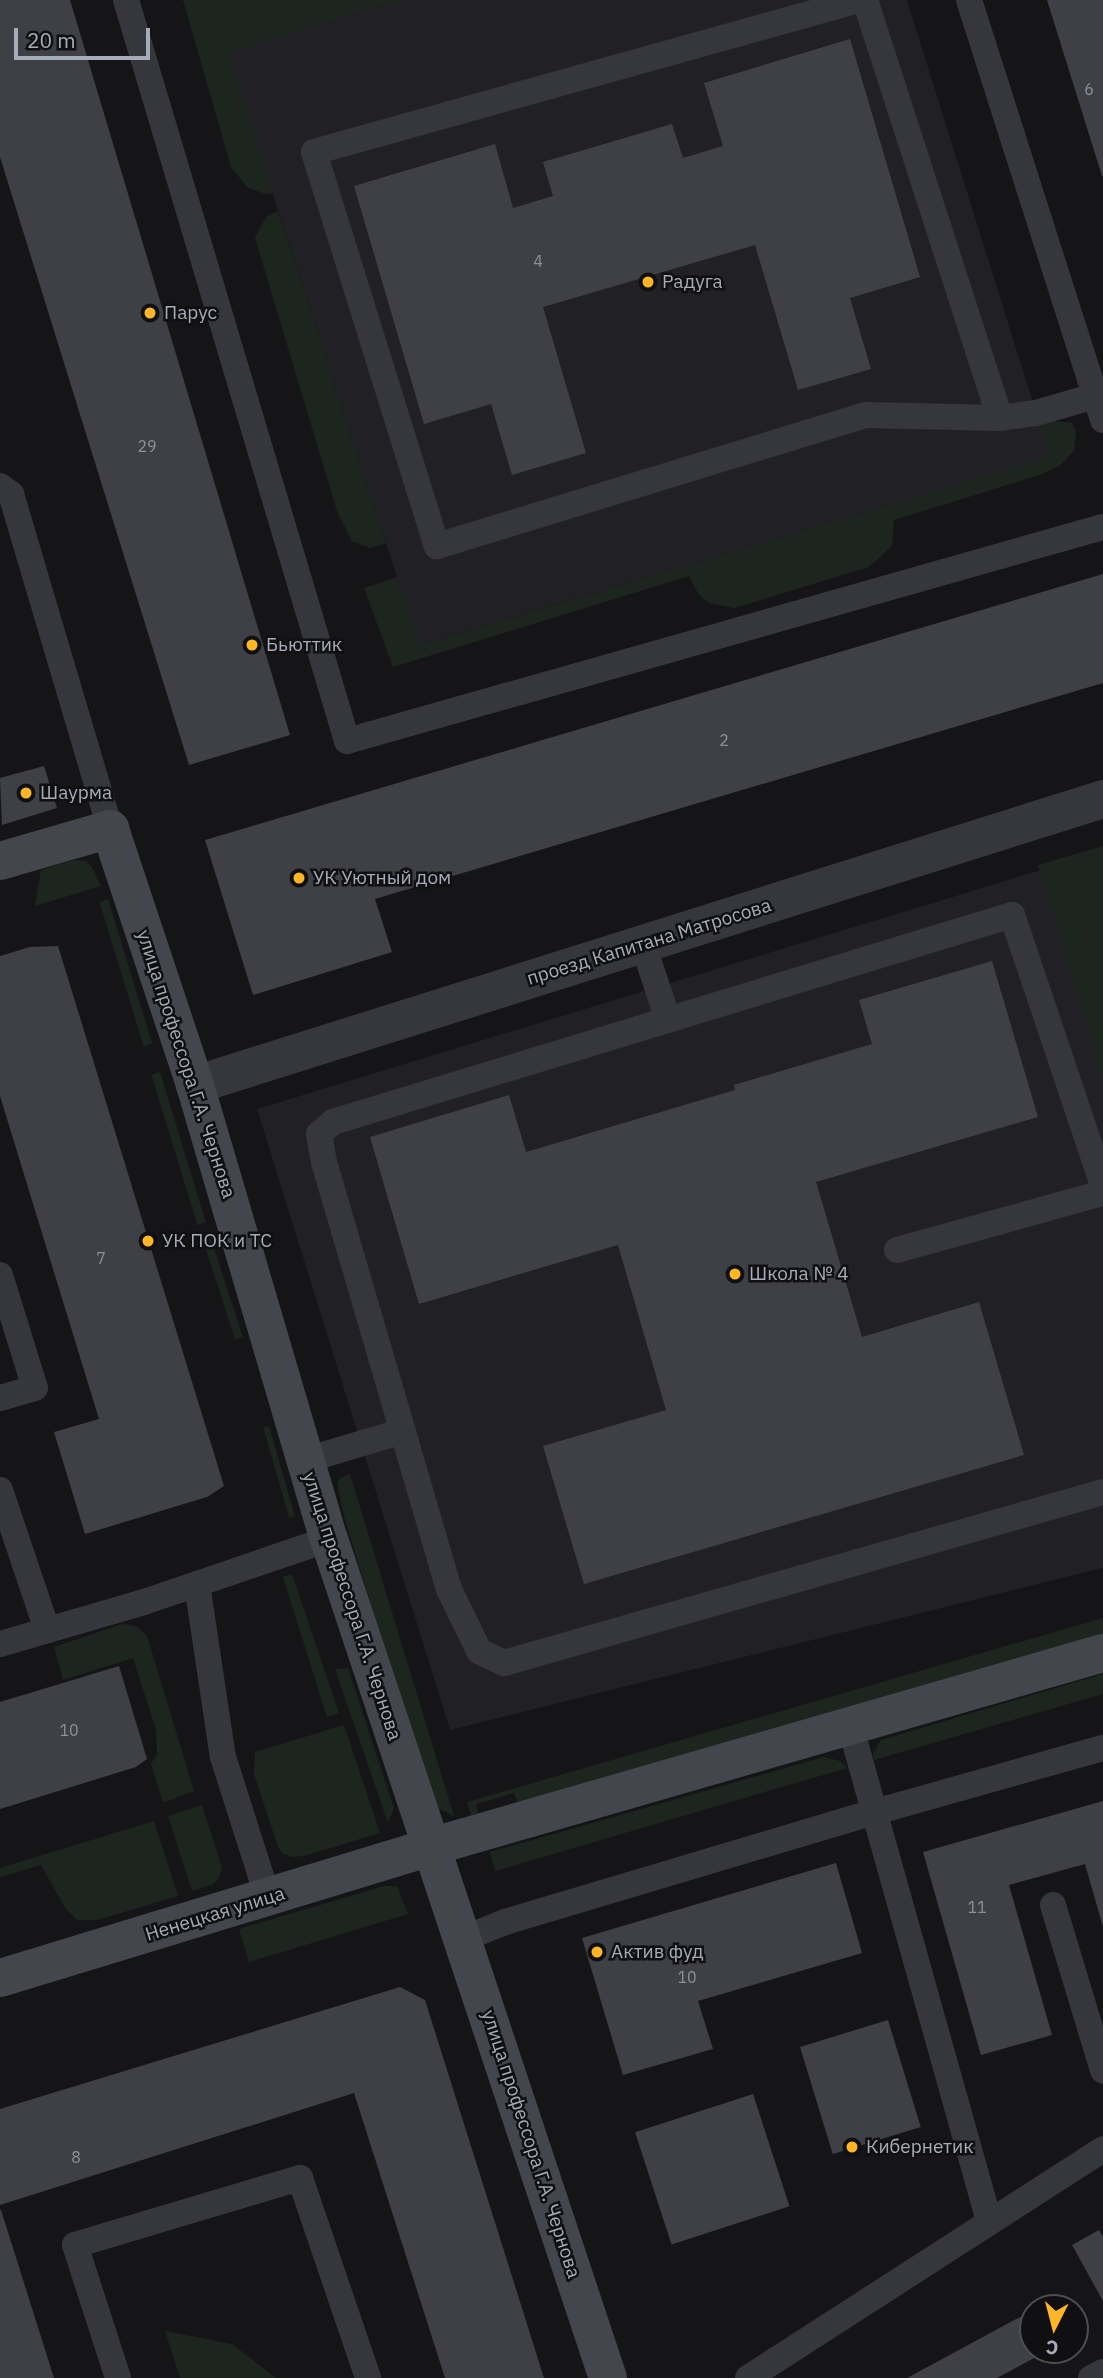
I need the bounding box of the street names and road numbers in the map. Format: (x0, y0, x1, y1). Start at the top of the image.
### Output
street label: проезд Капитана Матросова (524, 894, 774, 990)
street label: улица профессора Г.А. Чернова (132, 927, 240, 1201)
street label: улица профессора Г.А. Чернова (298, 1469, 406, 1743)
street label: Ненецкая улица (143, 1882, 287, 1946)
street label: улица профессора Г.А. Чернова (477, 2007, 585, 2281)

